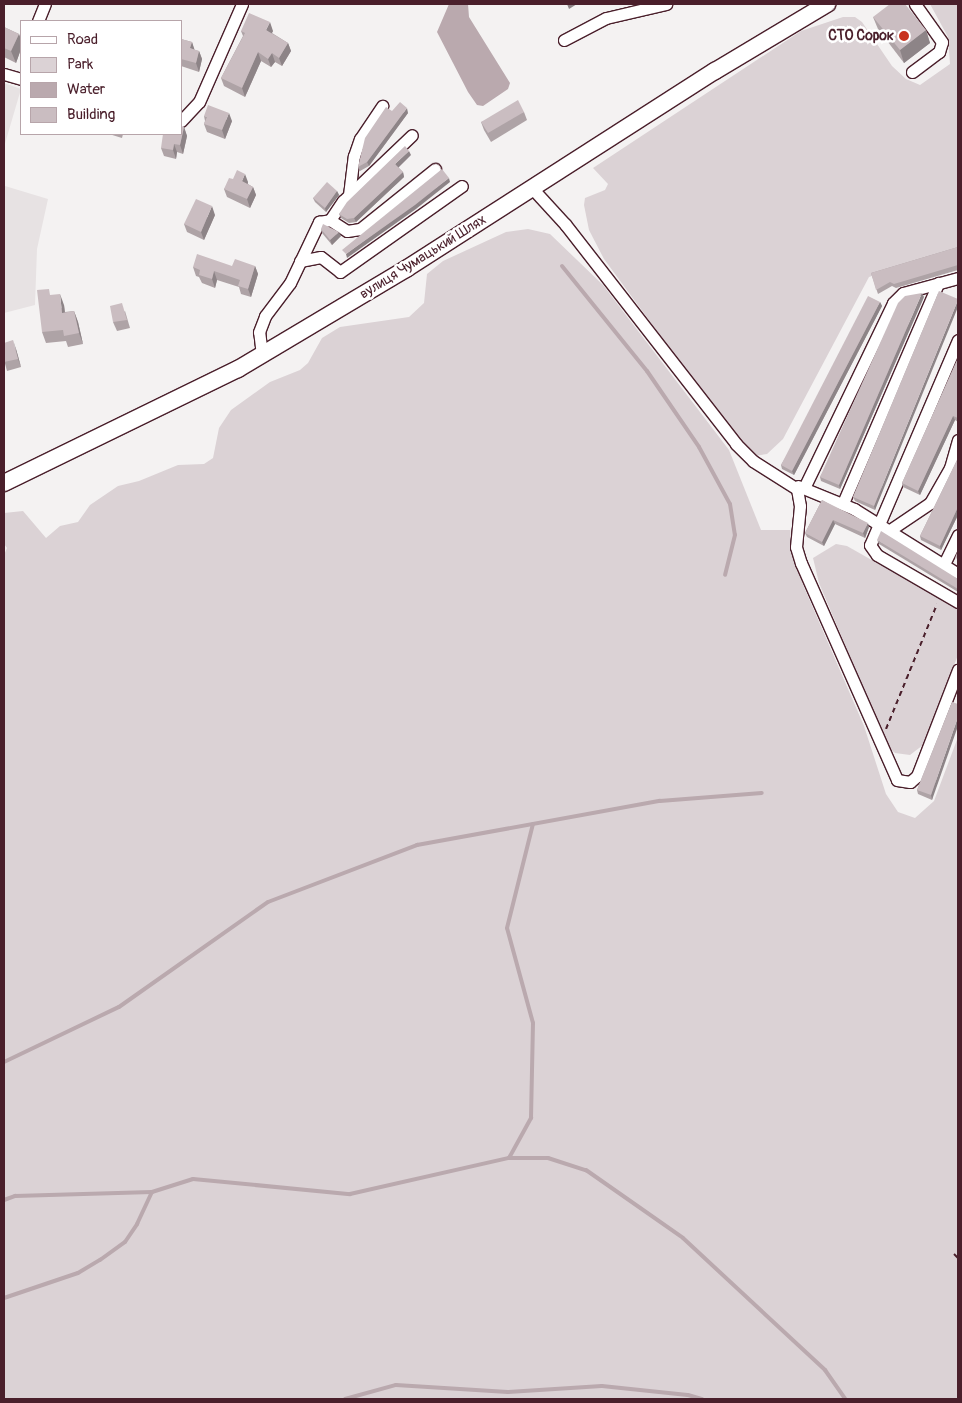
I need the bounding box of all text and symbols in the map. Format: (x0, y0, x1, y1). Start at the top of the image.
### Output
legend (20, 20, 182, 135)
place label: СТО Сорок (828, 28, 894, 44)
text: Road (67, 30, 98, 49)
marker: СТО Сорок (898, 30, 910, 42)
text: Park (67, 55, 93, 74)
text: Water (67, 80, 105, 99)
text: Building (67, 105, 115, 124)
street label: вулиця Чумацький Шлях (357, 211, 489, 303)

